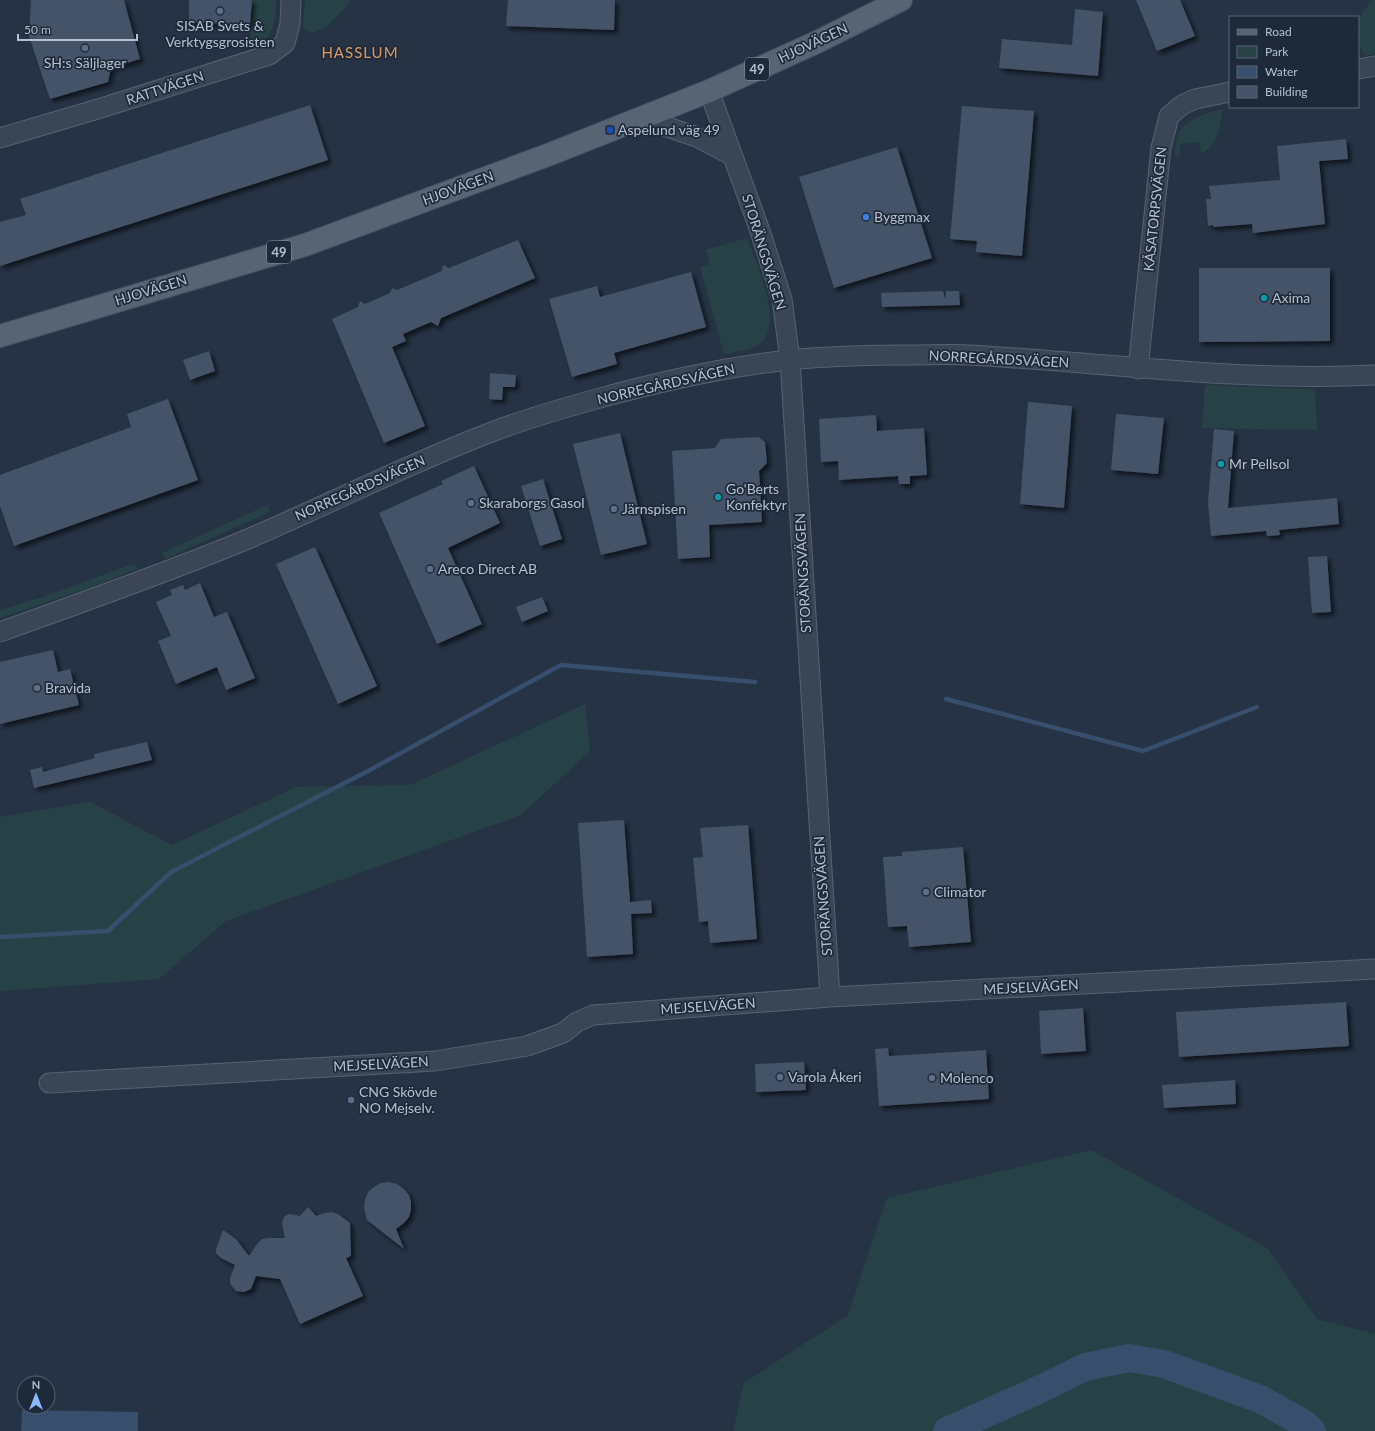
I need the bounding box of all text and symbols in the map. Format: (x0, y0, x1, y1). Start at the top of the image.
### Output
marker: SISAB Svets & Verktygsgrosisten (215, 6, 225, 16)
scale bar (18, 16, 137, 42)
legend (1229, 16, 1359, 108)
place label: SISAB Svets & Verktygsgrosisten (165, 17, 275, 50)
street label: HJOVÄGEN (775, 19, 850, 66)
text: 50 m (24, 22, 51, 37)
text: Road (1265, 24, 1292, 39)
marker: SH:s Säljlager (80, 43, 90, 53)
district label: HASSLUM (321, 43, 399, 61)
text: Park (1265, 44, 1289, 59)
place label: SH:s Säljlager (44, 54, 126, 71)
road number: 49 (745, 58, 769, 80)
text: Water (1265, 64, 1298, 79)
street label: RATTVÄGEN (124, 67, 206, 108)
text: Building (1265, 84, 1308, 99)
place label: Aspelund väg 49 (618, 121, 720, 138)
marker: Aspelund väg 49 (605, 125, 615, 135)
street label: KÅSATORPSVÄGEN (1140, 146, 1170, 272)
street label: HJOVÄGEN (420, 167, 496, 208)
street label: STORÄNGSVÄGEN (739, 192, 790, 312)
place label: Byggmax (874, 208, 930, 225)
marker: Byggmax (861, 212, 871, 222)
road number: 49 (267, 241, 291, 263)
street label: HJOVÄGEN (113, 271, 189, 309)
place label: Axima (1272, 289, 1310, 306)
marker: Axima (1259, 293, 1269, 303)
street label: NORREGÅRDSVÄGEN (928, 346, 1070, 371)
street label: NORREGÅRDSVÄGEN (595, 359, 736, 408)
street label: NORREGÅRDSVÄGEN (292, 451, 428, 524)
place label: Mr Pellsol (1229, 455, 1290, 472)
marker: Mr Pellsol (1216, 459, 1226, 469)
place label: Go'Berts Konfektyr (726, 480, 787, 513)
marker: Go'Berts Konfektyr (713, 492, 723, 502)
place label: Skaraborgs Gasol (479, 494, 585, 511)
marker: Skaraborgs Gasol (466, 498, 476, 508)
place label: Järnspisen (622, 500, 686, 517)
marker: Järnspisen (609, 504, 619, 514)
street label: STORÄNGSVÄGEN (791, 513, 814, 633)
place label: Areco Direct AB (438, 560, 537, 577)
marker: Areco Direct AB (425, 564, 435, 574)
place label: Bravida (45, 679, 91, 696)
marker: Bravida (32, 683, 42, 693)
street label: STORÄNGSVÄGEN (810, 836, 835, 957)
place label: Climator (934, 883, 986, 900)
marker: Climator (921, 887, 931, 897)
street label: MEJSELVÄGEN (983, 976, 1079, 997)
street label: MEJSELVÄGEN (660, 994, 756, 1017)
street label: MEJSELVÄGEN (333, 1053, 429, 1074)
place label: Varola Åkeri (788, 1068, 862, 1085)
place label: Molenco (940, 1069, 994, 1086)
marker: Varola Åkeri (775, 1072, 785, 1082)
marker: Molenco (927, 1073, 937, 1083)
place label: CNG Skövde NO Mejselv. (359, 1083, 437, 1116)
marker: CNG Skövde NO Mejselv. (346, 1095, 356, 1105)
north arrow (16, 1375, 56, 1415)
text: N (32, 1378, 40, 1391)

